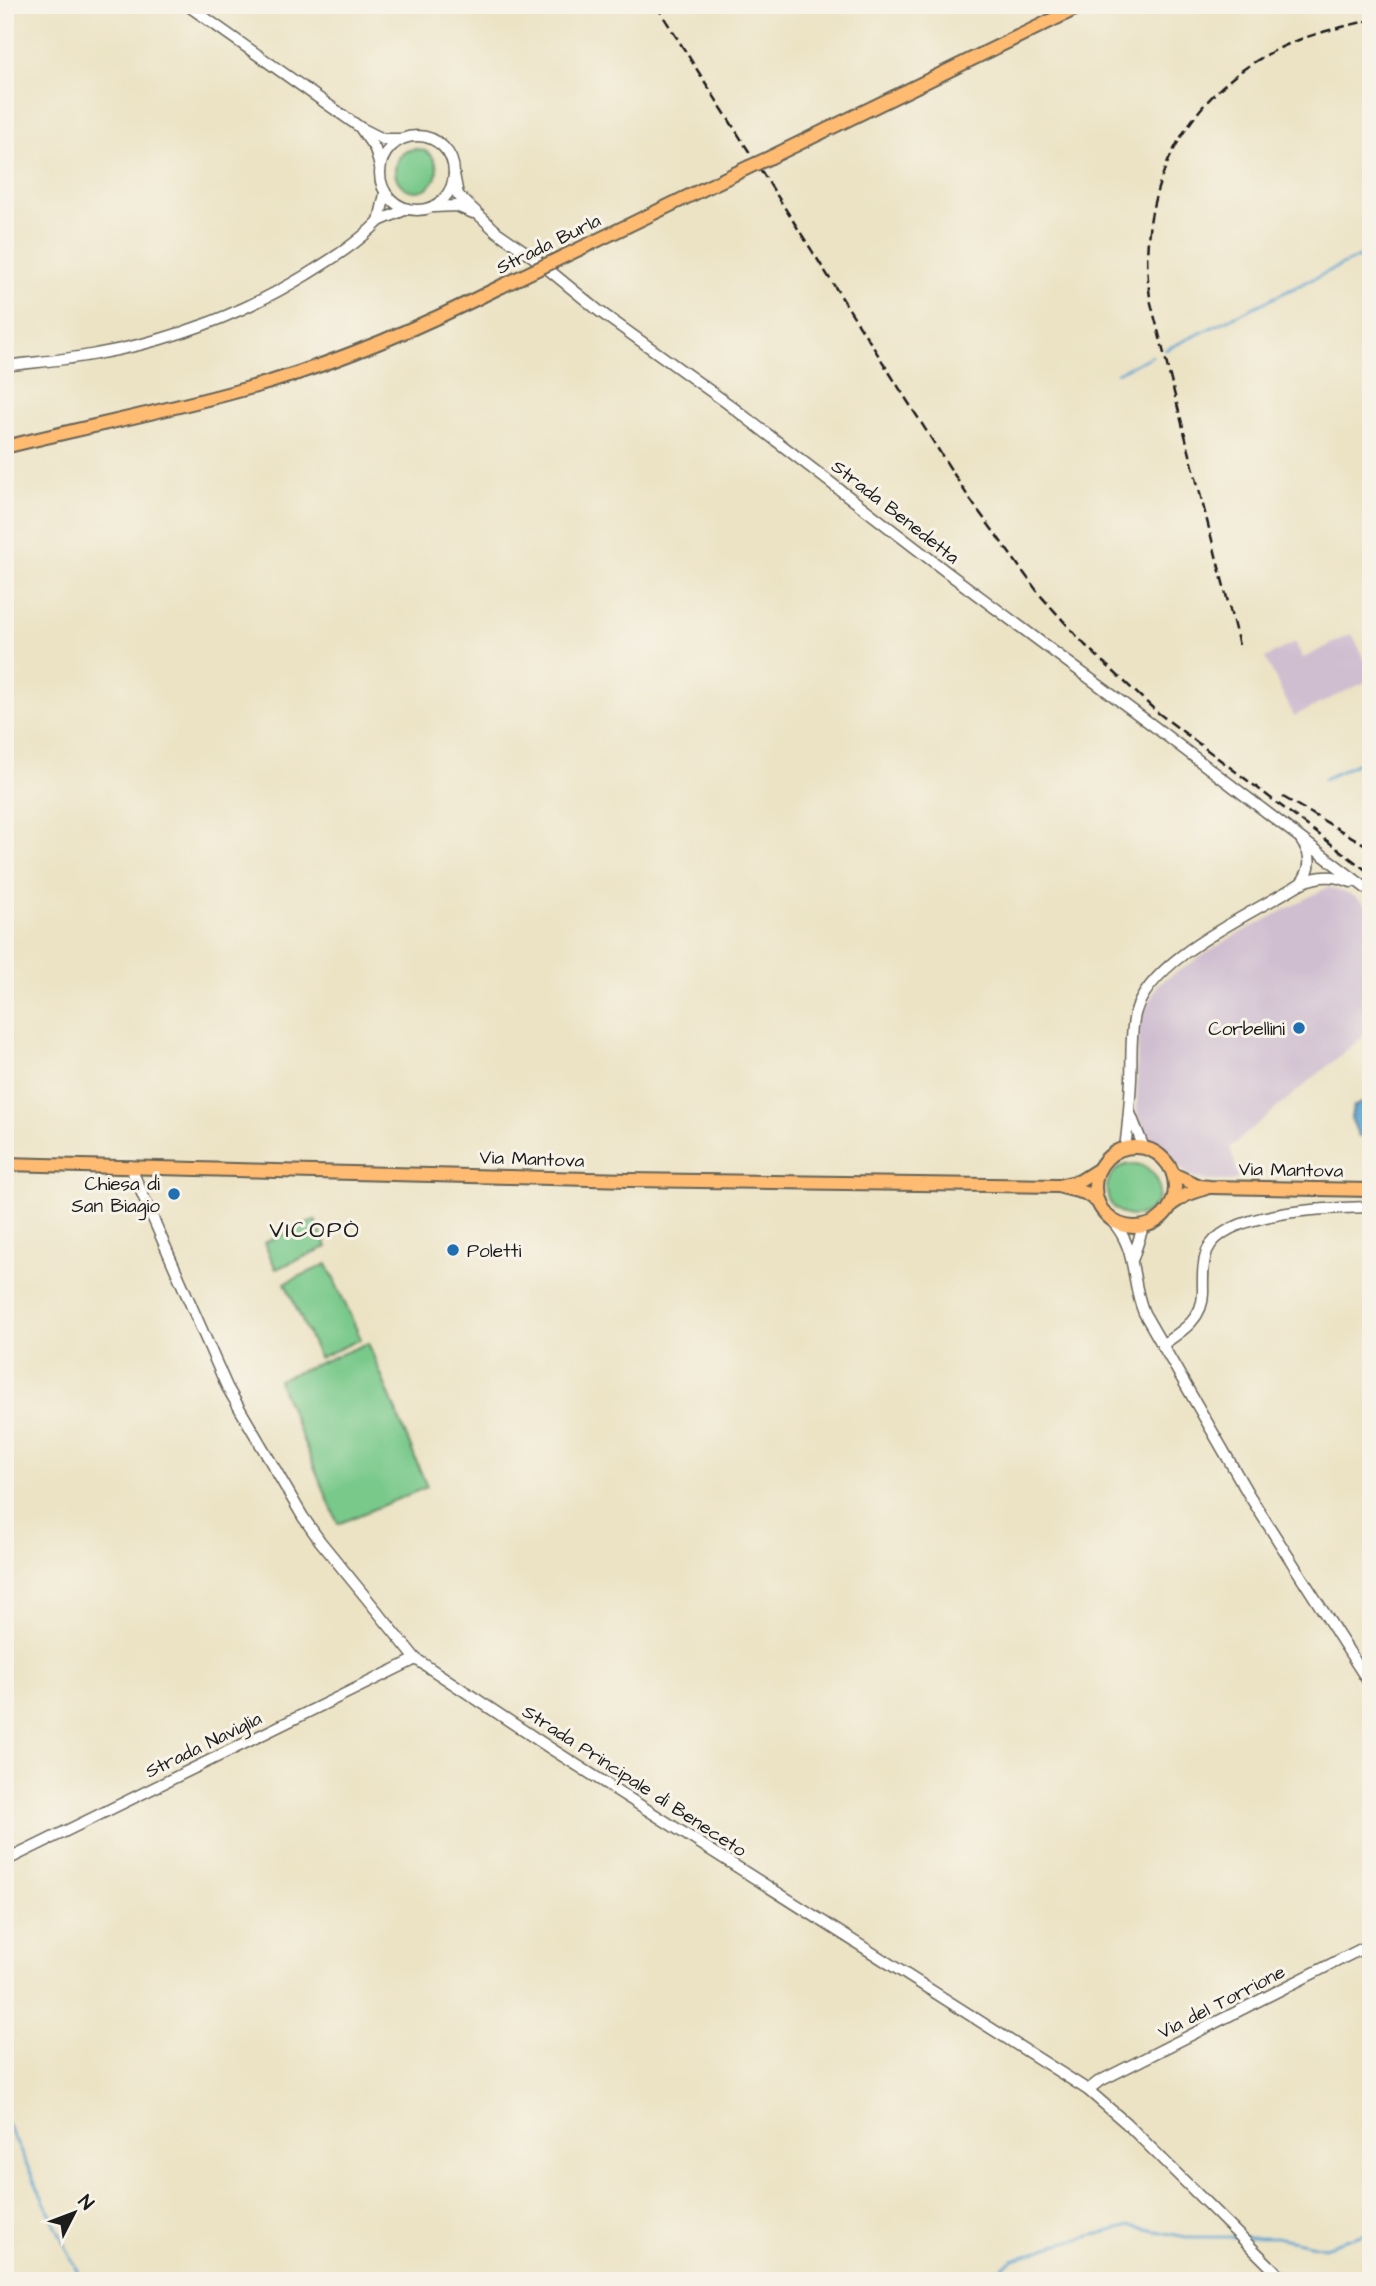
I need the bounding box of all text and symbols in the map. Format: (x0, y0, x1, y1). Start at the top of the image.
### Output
street label: Strada Burla (492, 207, 606, 281)
street label: Strada Benedetta (825, 454, 965, 571)
place label: Corbellini (1208, 1016, 1285, 1043)
marker: Corbellini (1291, 1020, 1307, 1036)
street label: Via Mantova (479, 1144, 585, 1175)
street label: Via Mantova (1238, 1156, 1344, 1185)
place label: Chiesa di San Biagio (72, 1171, 160, 1221)
marker: Chiesa di San Biagio (166, 1186, 182, 1202)
district label: VICOPÒ (269, 1214, 361, 1246)
place label: Poletti (467, 1238, 521, 1265)
marker: Poletti (445, 1242, 461, 1258)
street label: Strada Principale di Beneceto (517, 1698, 752, 1864)
street label: Strada Naviglia (141, 1705, 267, 1786)
street label: Via del Torrione (1153, 1959, 1290, 2046)
north arrow (38, 2178, 108, 2248)
text: N (71, 2189, 100, 2216)

